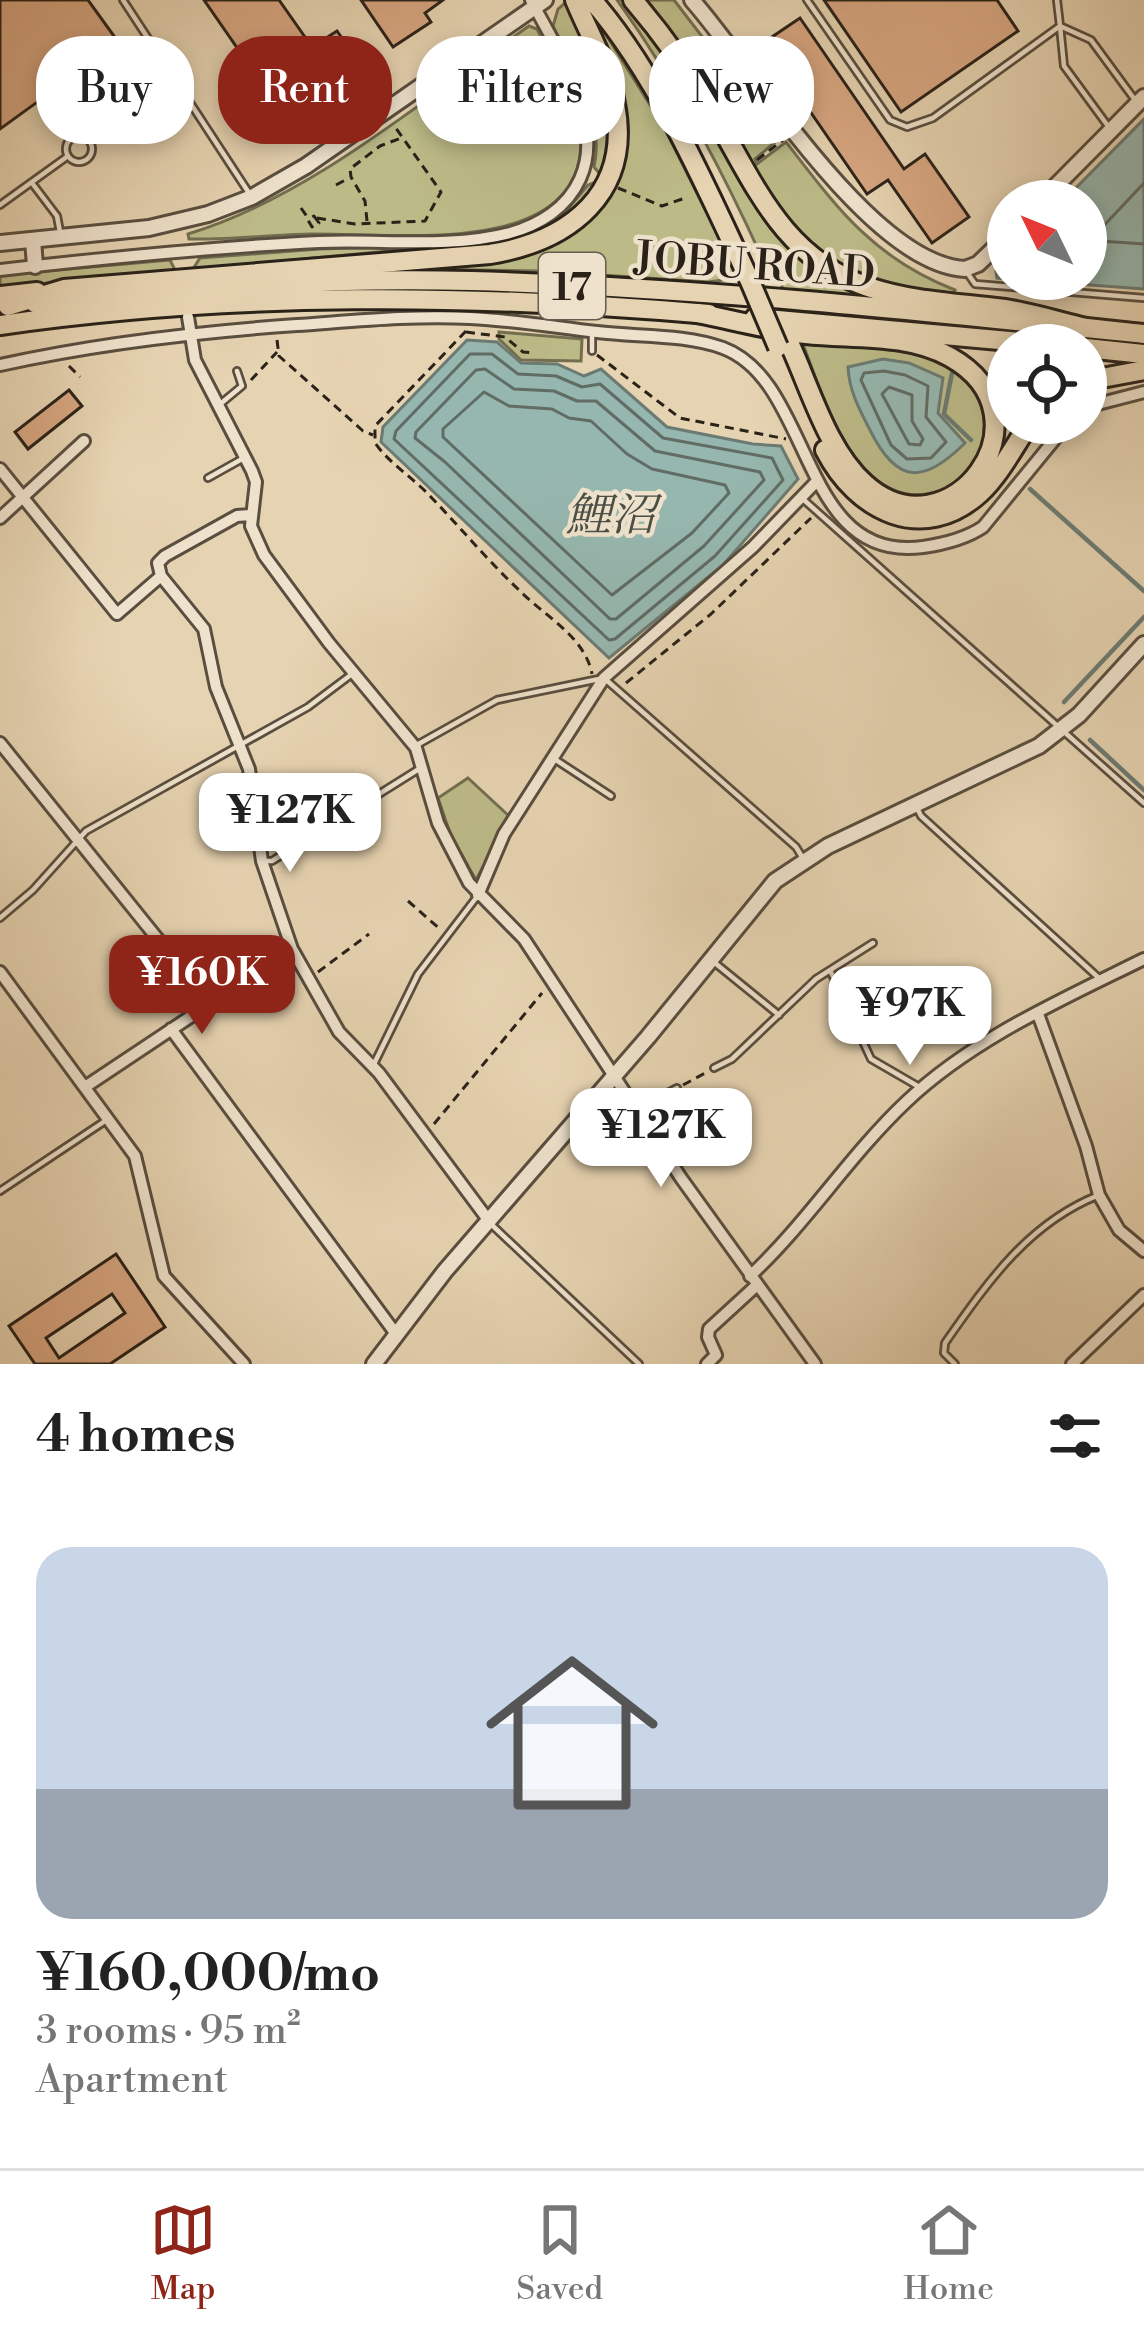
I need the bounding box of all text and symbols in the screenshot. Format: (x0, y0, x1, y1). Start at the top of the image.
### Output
chip: Buy (36, 36, 194, 144)
chip: Rent (218, 36, 392, 144)
chip: Filters (416, 36, 625, 144)
chip: New (649, 36, 814, 144)
north arrow (987, 180, 1107, 300)
map controls (987, 180, 1107, 444)
street label: JOBU ROAD (631, 232, 877, 301)
road number: 17 (539, 253, 605, 319)
button: locate (987, 324, 1107, 444)
water label: 鯉沼 (566, 488, 663, 545)
pin: ¥127K (206, 773, 374, 875)
text: ¥127K (226, 787, 354, 836)
pin: ¥160K (118, 935, 286, 1037)
text: ¥160K (136, 949, 268, 998)
pin: ¥97K (839, 966, 981, 1068)
text: ¥97K (855, 980, 965, 1029)
pin: ¥127K (577, 1088, 745, 1190)
text: ¥127K (597, 1102, 725, 1151)
icon: filters (1042, 1403, 1108, 1469)
text: 4 homes (36, 1404, 236, 1468)
icon: home (464, 1625, 680, 1841)
text: ¥160,000/mo (36, 1943, 380, 2007)
text: 3 rooms · 95 m² (36, 2007, 301, 2056)
text: Apartment (36, 2056, 228, 2105)
tab: Map (150, 2197, 216, 2310)
tab: Saved (516, 2197, 603, 2310)
tab: Home (903, 2197, 994, 2310)

